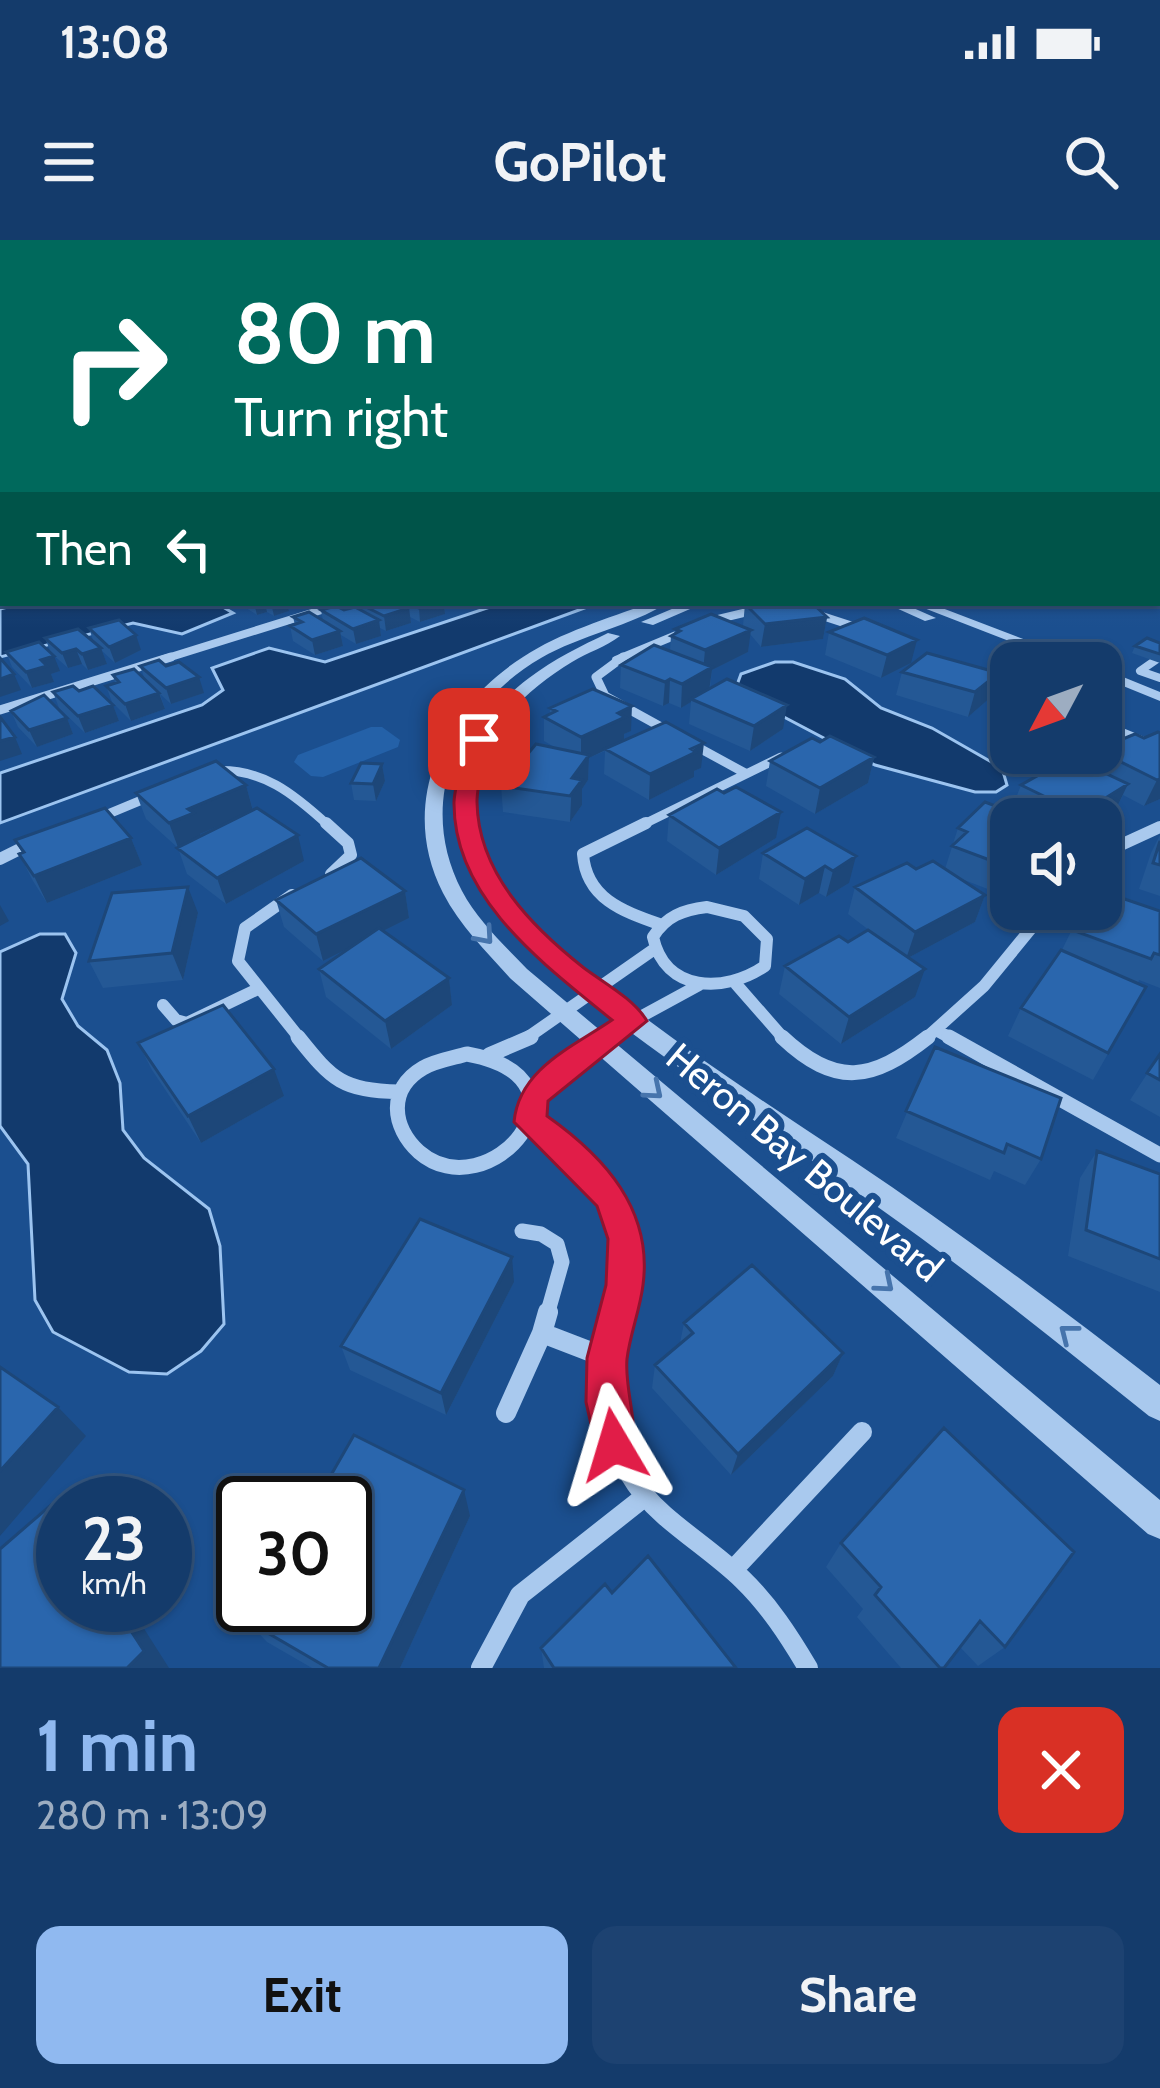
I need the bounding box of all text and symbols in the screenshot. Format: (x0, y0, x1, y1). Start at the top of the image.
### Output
text: 13:08 (60, 15, 170, 69)
icon: menu (36, 129, 102, 195)
text: GoPilot (493, 129, 667, 195)
icon: search (1058, 129, 1124, 195)
text: 80 m (234, 282, 436, 384)
icon: right (36, 288, 192, 444)
text: Turn right (234, 384, 448, 450)
icon: left (156, 516, 222, 582)
text: Then (36, 522, 132, 576)
north arrow (990, 642, 1122, 774)
map controls (990, 642, 1122, 930)
pin (428, 688, 530, 790)
icon: arrive (446, 706, 512, 772)
button: sound (990, 798, 1122, 930)
one-way arrow (470, 922, 492, 944)
street label: Heron Bay Boulevard (657, 1033, 953, 1291)
one-way arrow (640, 1076, 662, 1098)
one-way arrow (871, 1269, 893, 1291)
one-way arrow (1059, 1326, 1081, 1347)
position arrow (551, 1382, 677, 1508)
speed limit sign: 30 (216, 1476, 372, 1632)
text: 23 (82, 1502, 146, 1575)
text: km/h (81, 1565, 147, 1602)
text: 1 min (36, 1702, 198, 1789)
button: close (998, 1707, 1124, 1833)
text: 280 m · 13:09 (36, 1791, 268, 1839)
button: Exit (36, 1926, 568, 2064)
button: Share (592, 1926, 1124, 2064)

